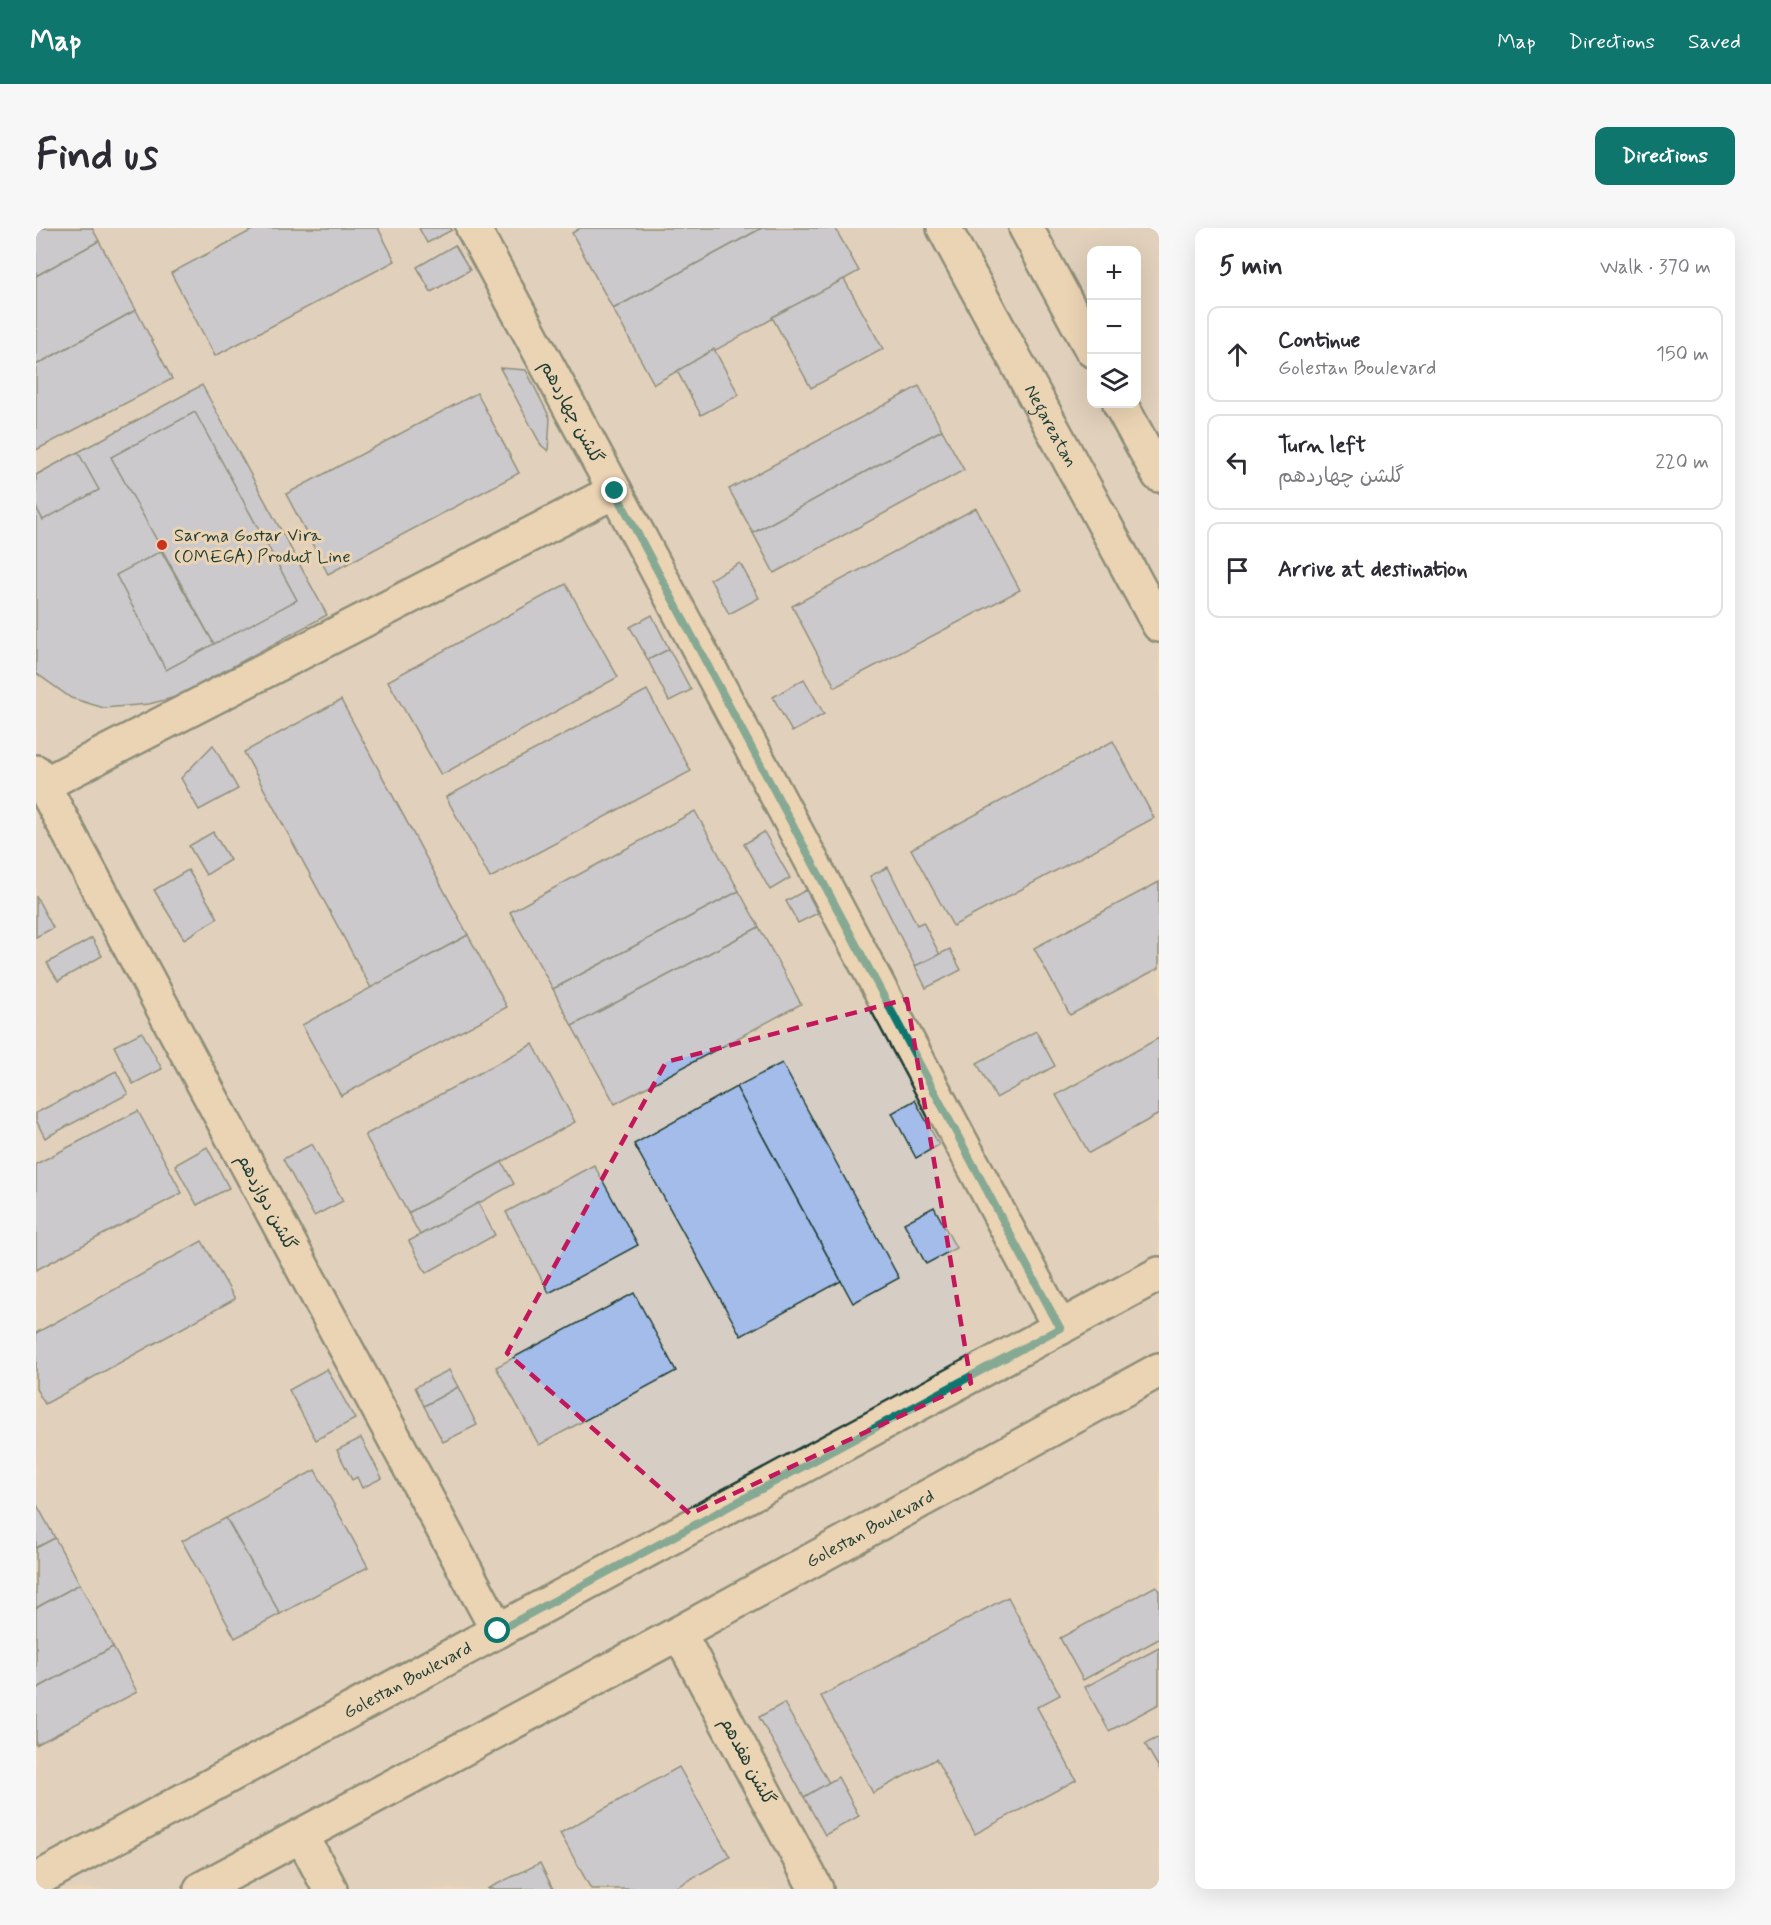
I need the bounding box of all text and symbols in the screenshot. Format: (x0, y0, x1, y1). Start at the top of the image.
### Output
text: Map (30, 24, 81, 61)
text: Map (1497, 28, 1536, 56)
text: Directions (1569, 28, 1655, 56)
text: Saved (1688, 28, 1741, 56)
button: Directions (1595, 127, 1735, 185)
text: Find us (36, 129, 158, 184)
map controls (1087, 246, 1141, 408)
button: + (1087, 246, 1141, 300)
text: 5 min (1219, 250, 1283, 284)
text: Walk · 370 m (1600, 254, 1711, 281)
button: − (1087, 300, 1141, 354)
text: Continue (1278, 327, 1360, 355)
icon: ahead (1221, 338, 1254, 371)
text: 150 m (1656, 341, 1709, 368)
button: layers (1087, 354, 1141, 408)
text: Golestan Boulevard (1278, 355, 1436, 382)
street label: گلشن چهاردهم (533, 357, 609, 469)
street label: Negareatan (1018, 381, 1082, 472)
text: Turn left (1278, 432, 1366, 460)
icon: left (1221, 446, 1254, 479)
text: 220 m (1655, 449, 1709, 476)
text: گلشن چهاردهم (1278, 463, 1404, 490)
route end (601, 477, 627, 503)
place label: Sarma Gostar Vira (OMEGA) Product Line (174, 524, 351, 569)
marker: Sarma Gostar Vira (OMEGA) Product Line (155, 538, 169, 552)
icon: arrive (1221, 554, 1254, 587)
text: Arrive at destination (1278, 556, 1468, 584)
street label: گلشن دوازدهم (230, 1150, 302, 1256)
street label: Golestan Boulevard (802, 1484, 939, 1574)
route start (484, 1617, 510, 1643)
street label: Golestan Boulevard (339, 1636, 476, 1725)
street label: گلشن هفدهم (713, 1713, 781, 1811)

